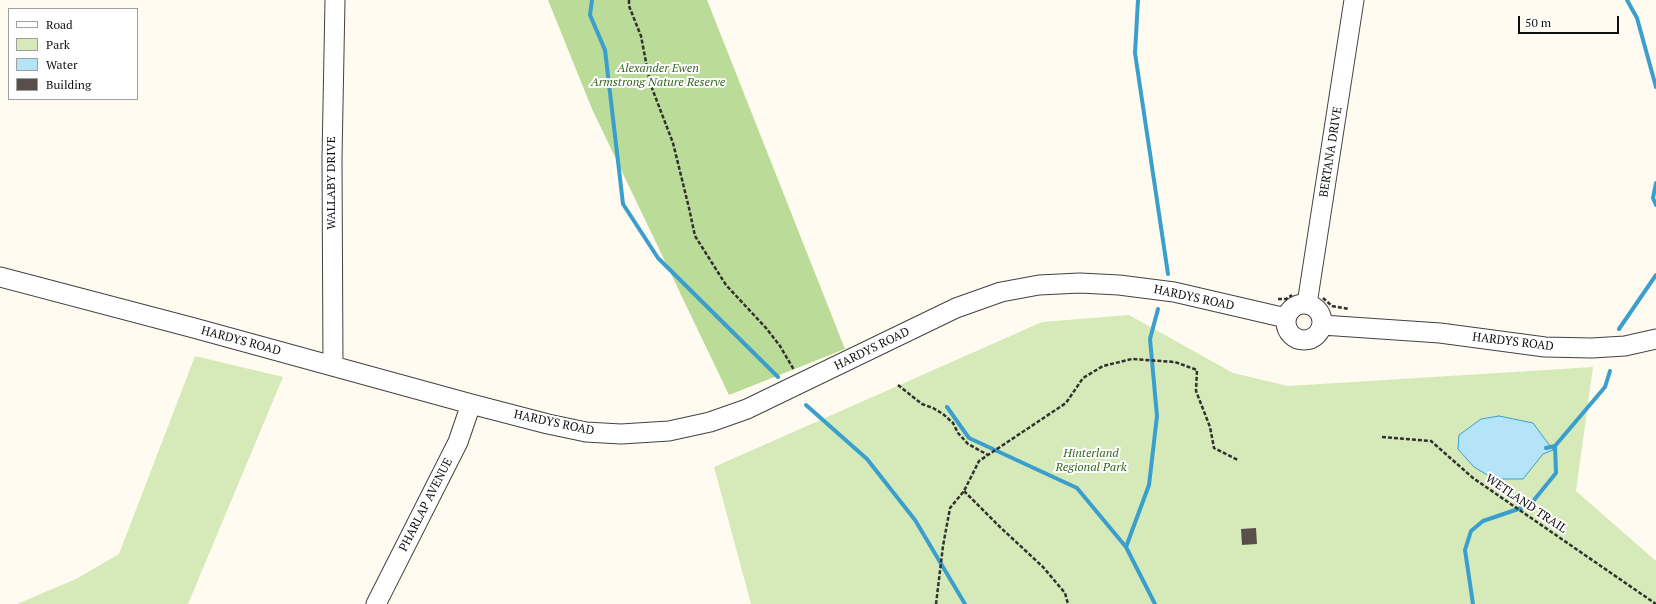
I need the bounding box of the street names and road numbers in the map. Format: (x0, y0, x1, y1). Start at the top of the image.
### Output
street label: BERTANA DRIVE (1317, 106, 1345, 198)
street label: WALLABY DRIVE (325, 136, 339, 230)
street label: HARDYS ROAD (1152, 282, 1236, 314)
street label: HARDYS ROAD (200, 323, 282, 359)
street label: HARDYS ROAD (832, 325, 912, 373)
street label: HARDYS ROAD (1472, 330, 1554, 354)
street label: HARDYS ROAD (512, 407, 596, 439)
street label: PHARLAP AVENUE (396, 456, 456, 554)
street label: WETLAND TRAIL (1483, 472, 1569, 536)

